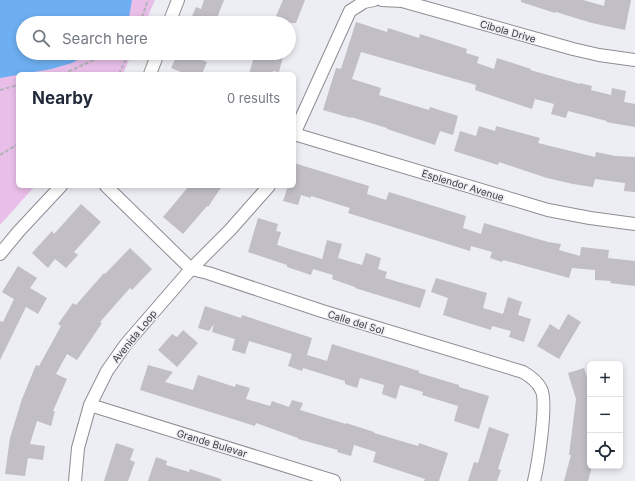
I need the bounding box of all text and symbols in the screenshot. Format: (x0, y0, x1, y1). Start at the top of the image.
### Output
search box (16, 16, 296, 60)
street label: Cibola Drive (479, 17, 537, 45)
icon: search (30, 27, 52, 49)
text: Search here (62, 29, 148, 48)
text: Nearby (32, 88, 93, 108)
text: 0 results (227, 90, 280, 106)
street label: Esplendor Avenue (420, 167, 506, 203)
street label: Avenida Loop (109, 307, 159, 365)
street label: Calle del Sol (326, 308, 386, 336)
map controls (587, 361, 623, 469)
button: + (587, 361, 623, 397)
button: − (587, 397, 623, 433)
street label: Grande Bulevar (175, 427, 249, 459)
button: locate (587, 433, 623, 469)

